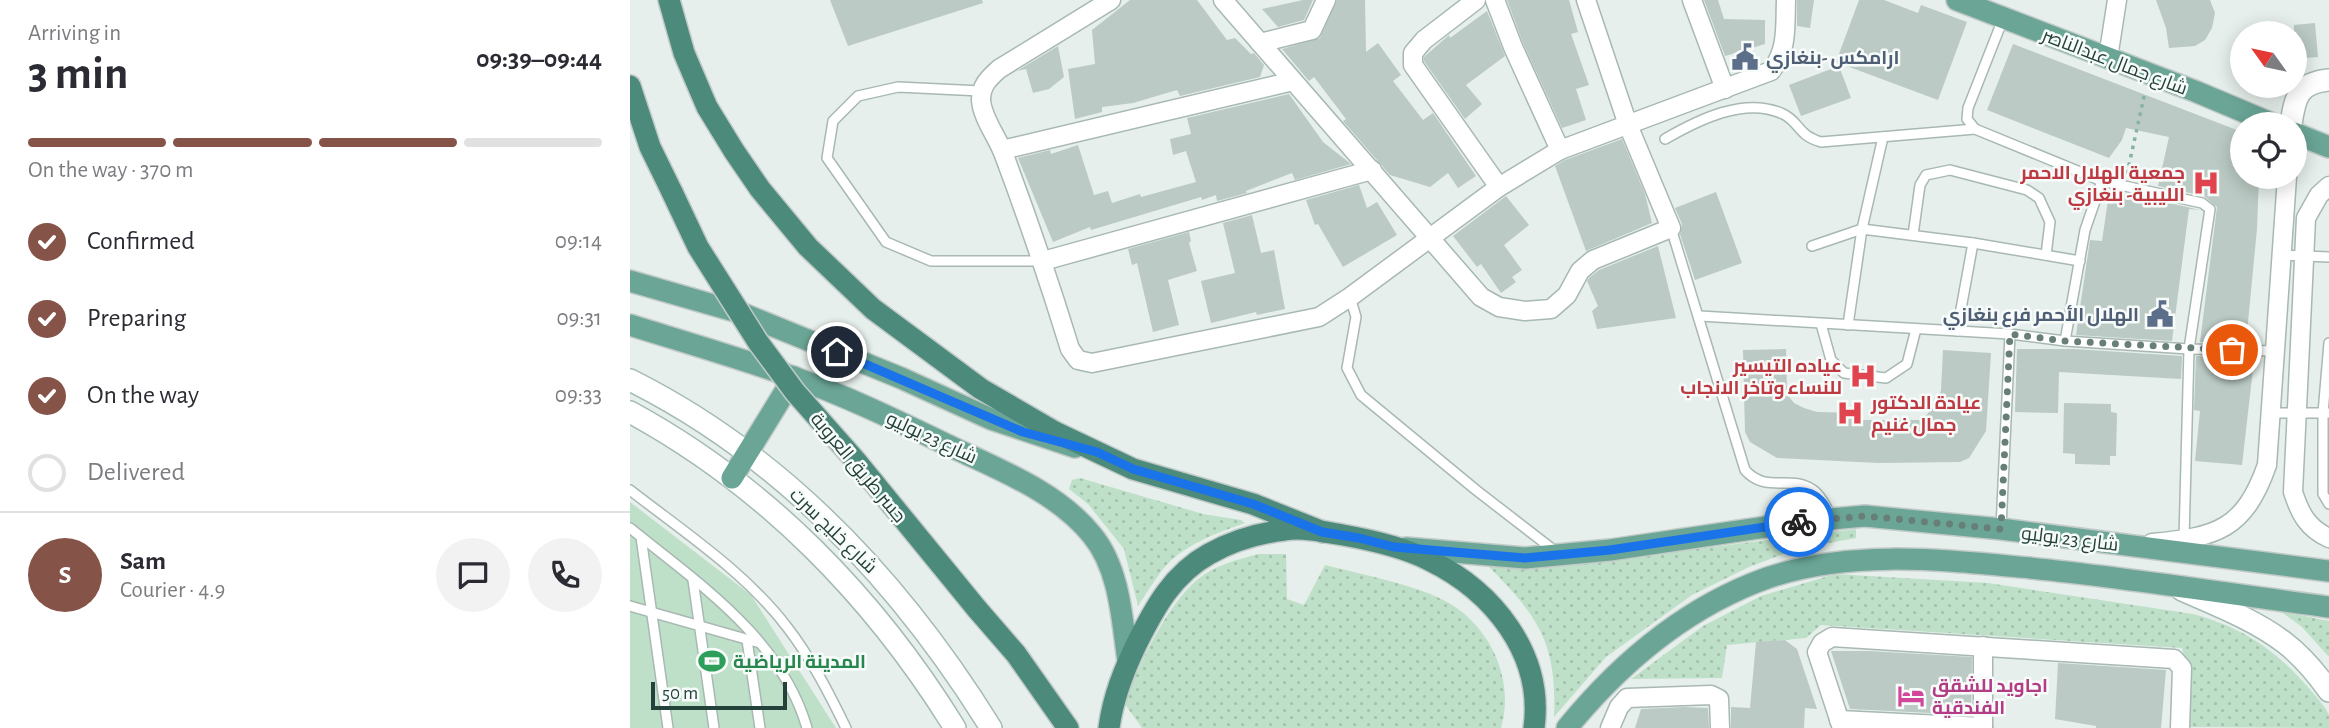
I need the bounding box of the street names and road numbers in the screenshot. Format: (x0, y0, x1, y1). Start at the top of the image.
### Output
street label: شارع جمال عبدالناصر (2037, 25, 2190, 102)
street label: شارع 23 يوليو (882, 408, 980, 470)
street label: جسر طريق العروبة (805, 410, 909, 528)
street label: شارع خليج سرت (784, 484, 881, 579)
street label: شارع 23 يوليو (2020, 523, 2119, 558)

